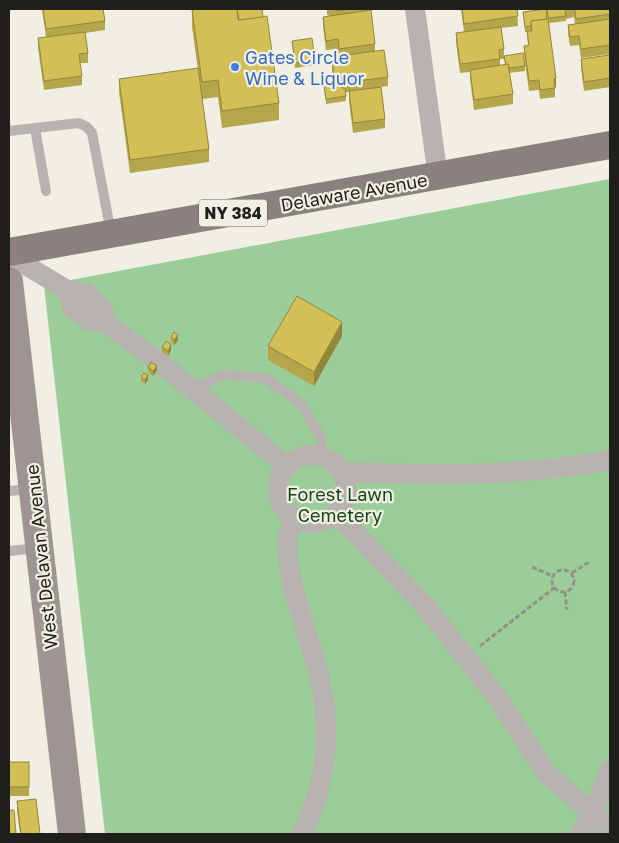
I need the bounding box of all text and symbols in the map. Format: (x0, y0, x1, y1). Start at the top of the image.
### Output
place label: Gates Circle Wine & Liquor (245, 46, 365, 89)
marker: Gates Circle Wine & Liquor (229, 61, 241, 73)
street label: Delaware Avenue (279, 168, 429, 216)
road number: NY 384 (199, 200, 267, 227)
street label: West Delavan Avenue (20, 464, 62, 650)
park label: Forest Lawn Cemetery (287, 483, 393, 526)

